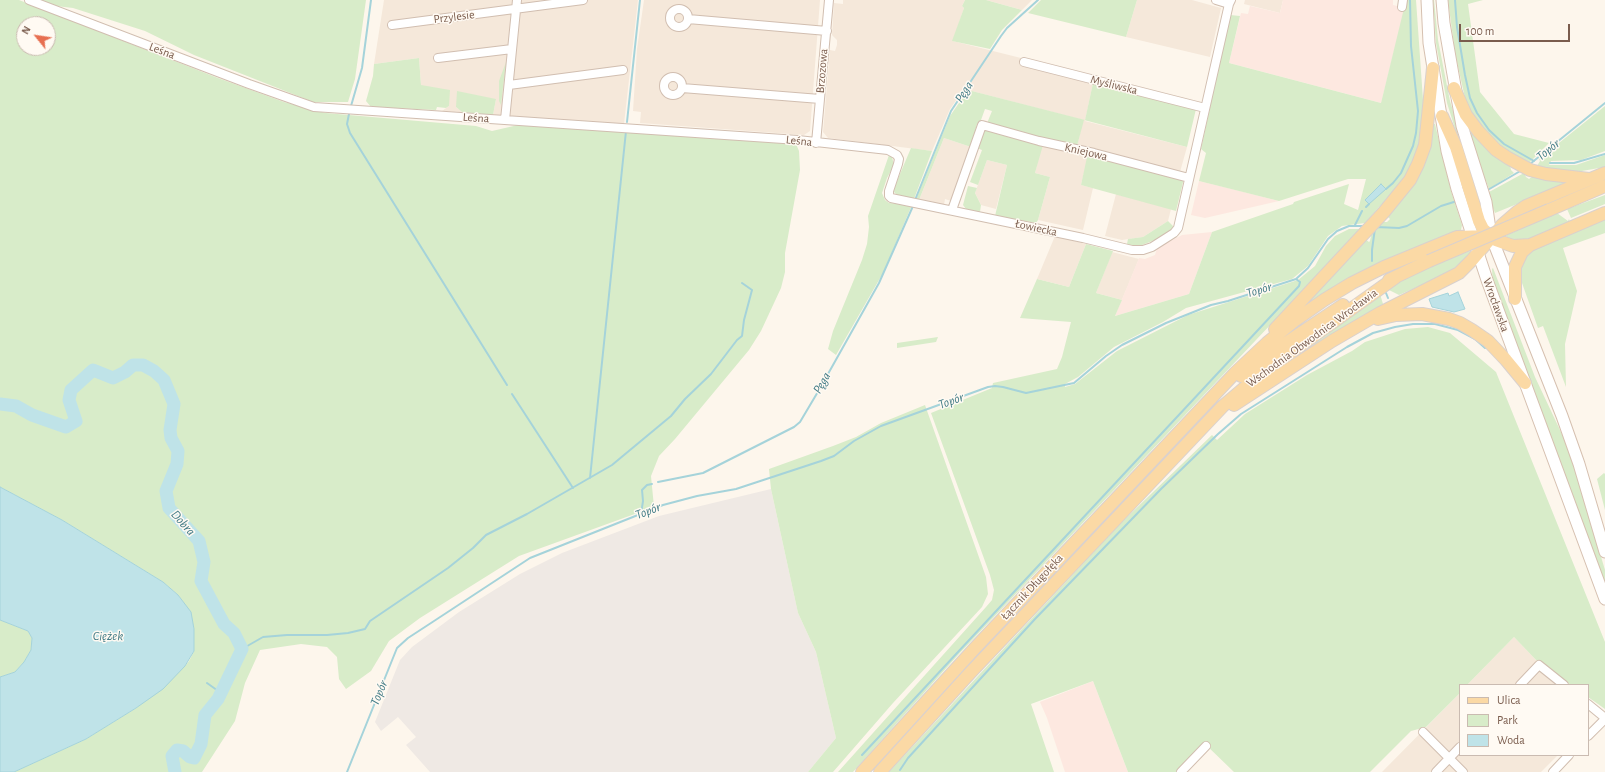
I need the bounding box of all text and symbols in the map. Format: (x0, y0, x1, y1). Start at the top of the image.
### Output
street label: Przylesie (433, 7, 475, 27)
north arrow (16, 16, 56, 56)
scale bar (1461, 16, 1572, 42)
text: N (19, 24, 33, 36)
text: 100 m (1466, 25, 1494, 37)
street label: Leśna (147, 40, 177, 62)
street label: Brzozowa (813, 48, 831, 94)
street label: Myśliwska (1089, 72, 1139, 98)
water label: Pęga (951, 78, 977, 106)
street label: Leśna (462, 110, 490, 126)
street label: Leśna (785, 132, 813, 150)
water label: Topór (1533, 136, 1563, 164)
street label: Kniejowa (1063, 140, 1109, 164)
street label: Łowiecka (1014, 217, 1058, 239)
street label: Wrocławska (1480, 276, 1512, 334)
water label: Topór (1244, 279, 1274, 301)
street label: Wschodnia Obwodnica Wrocławia (1244, 286, 1380, 390)
water label: Pęga (810, 369, 834, 397)
water label: Topór (936, 389, 966, 413)
water label: Topór (633, 499, 663, 523)
water label: Dobra (167, 507, 199, 539)
street label: Łącznik Długołęka (998, 551, 1066, 623)
water label: Ciężek (93, 628, 123, 644)
water label: Topór (367, 678, 391, 708)
legend (1459, 684, 1589, 756)
text: Ulica (1497, 694, 1520, 706)
text: Park (1497, 714, 1518, 726)
text: Woda (1497, 734, 1525, 746)

